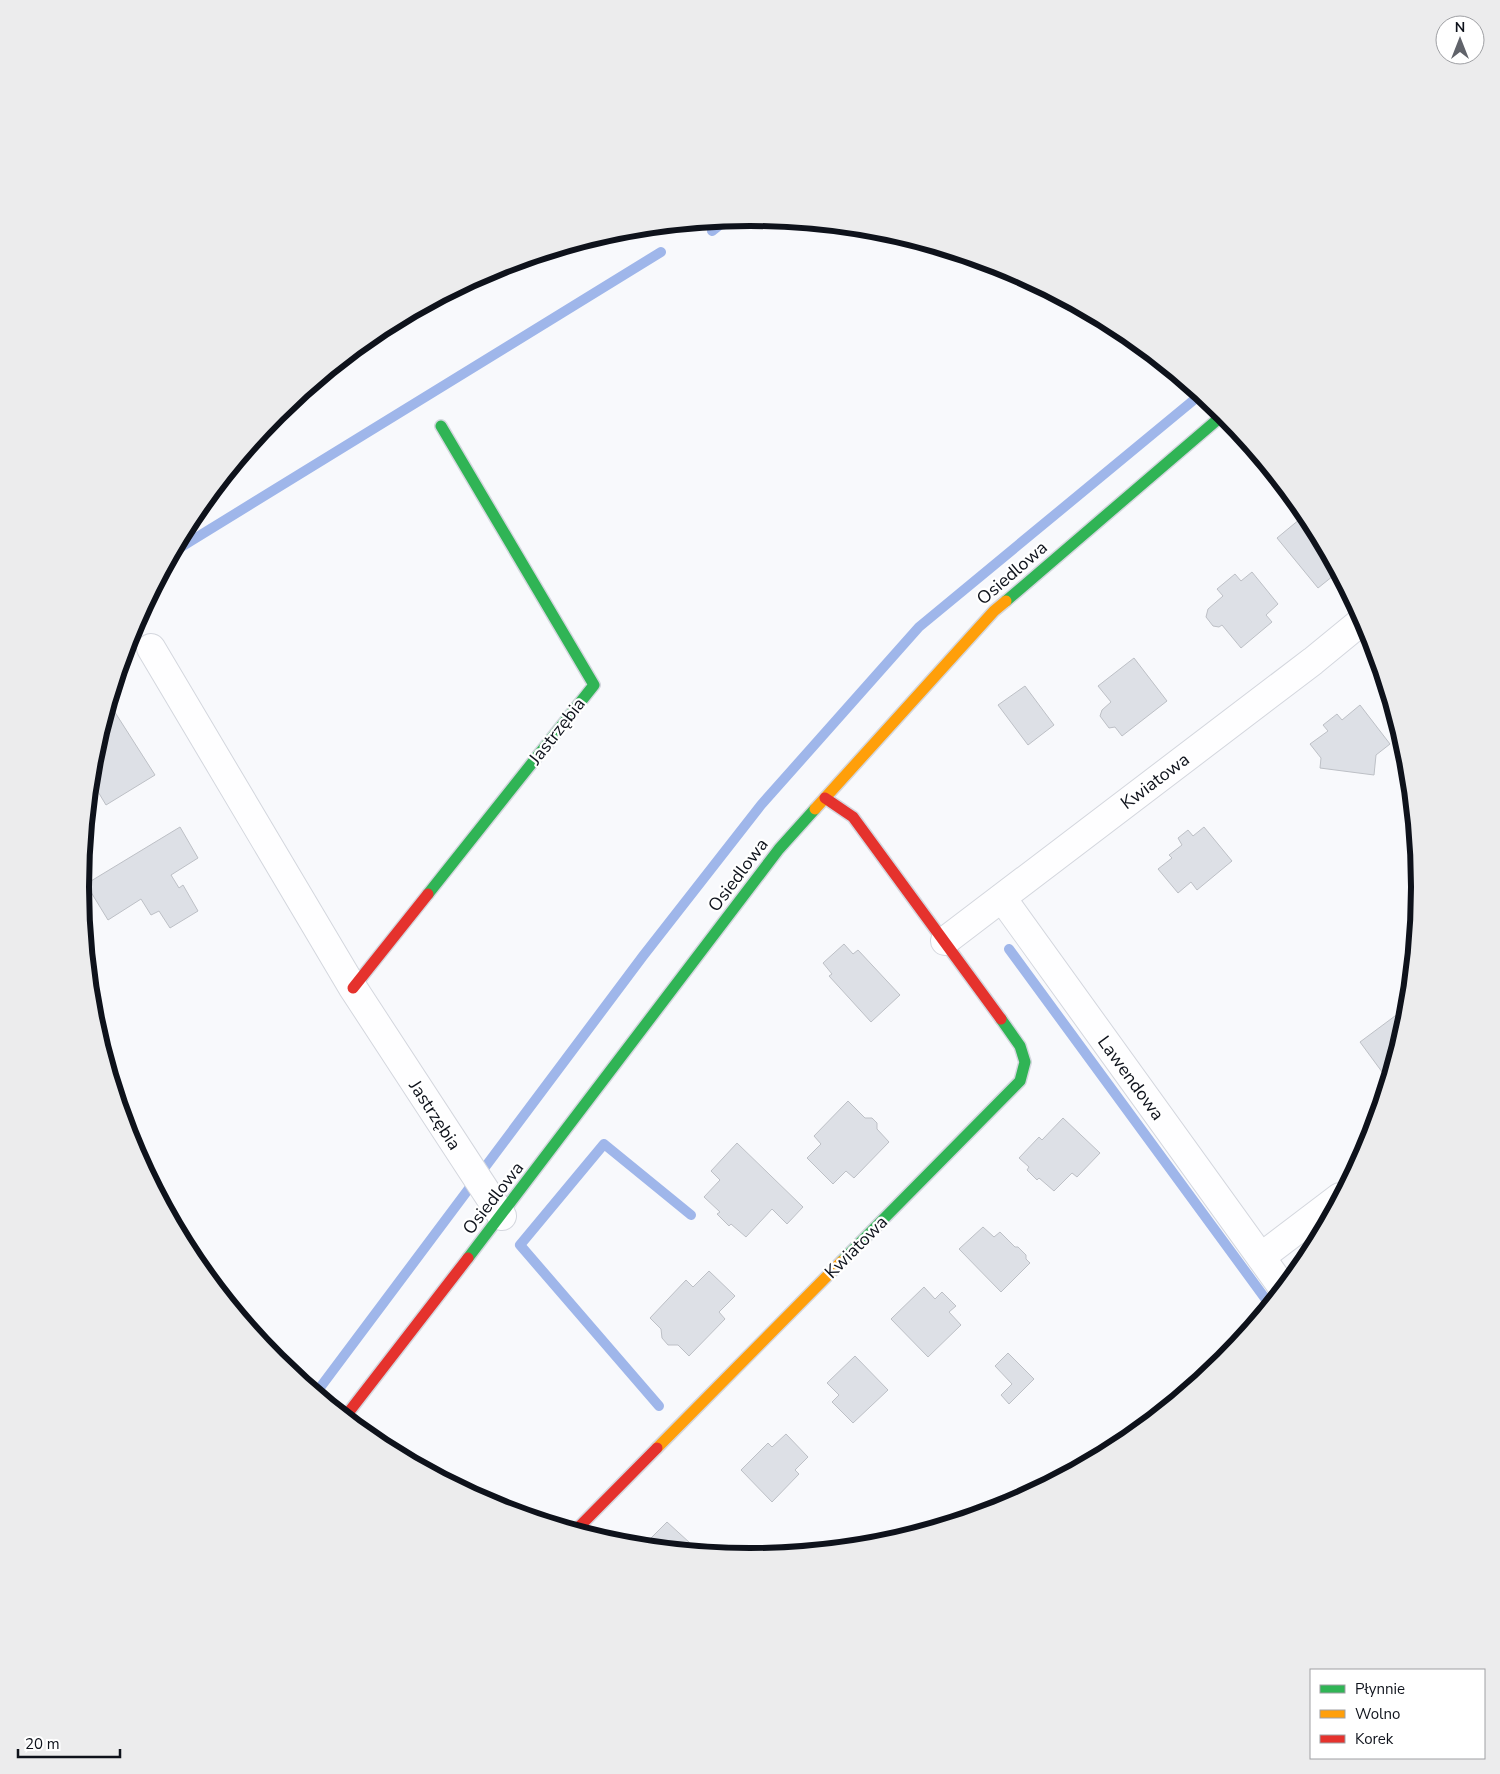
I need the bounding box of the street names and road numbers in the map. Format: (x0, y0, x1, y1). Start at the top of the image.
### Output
street label: Osiedlowa (972, 536, 1052, 610)
street label: Jastrzębia (523, 693, 591, 770)
street label: Kwiatowa (1116, 747, 1194, 815)
street label: Osiedlowa (702, 833, 774, 917)
street label: Lawendowa (1092, 1031, 1170, 1125)
street label: Jastrzębia (403, 1075, 466, 1155)
street label: Osiedlowa (457, 1157, 529, 1239)
street label: Kwiatowa (819, 1210, 893, 1284)

